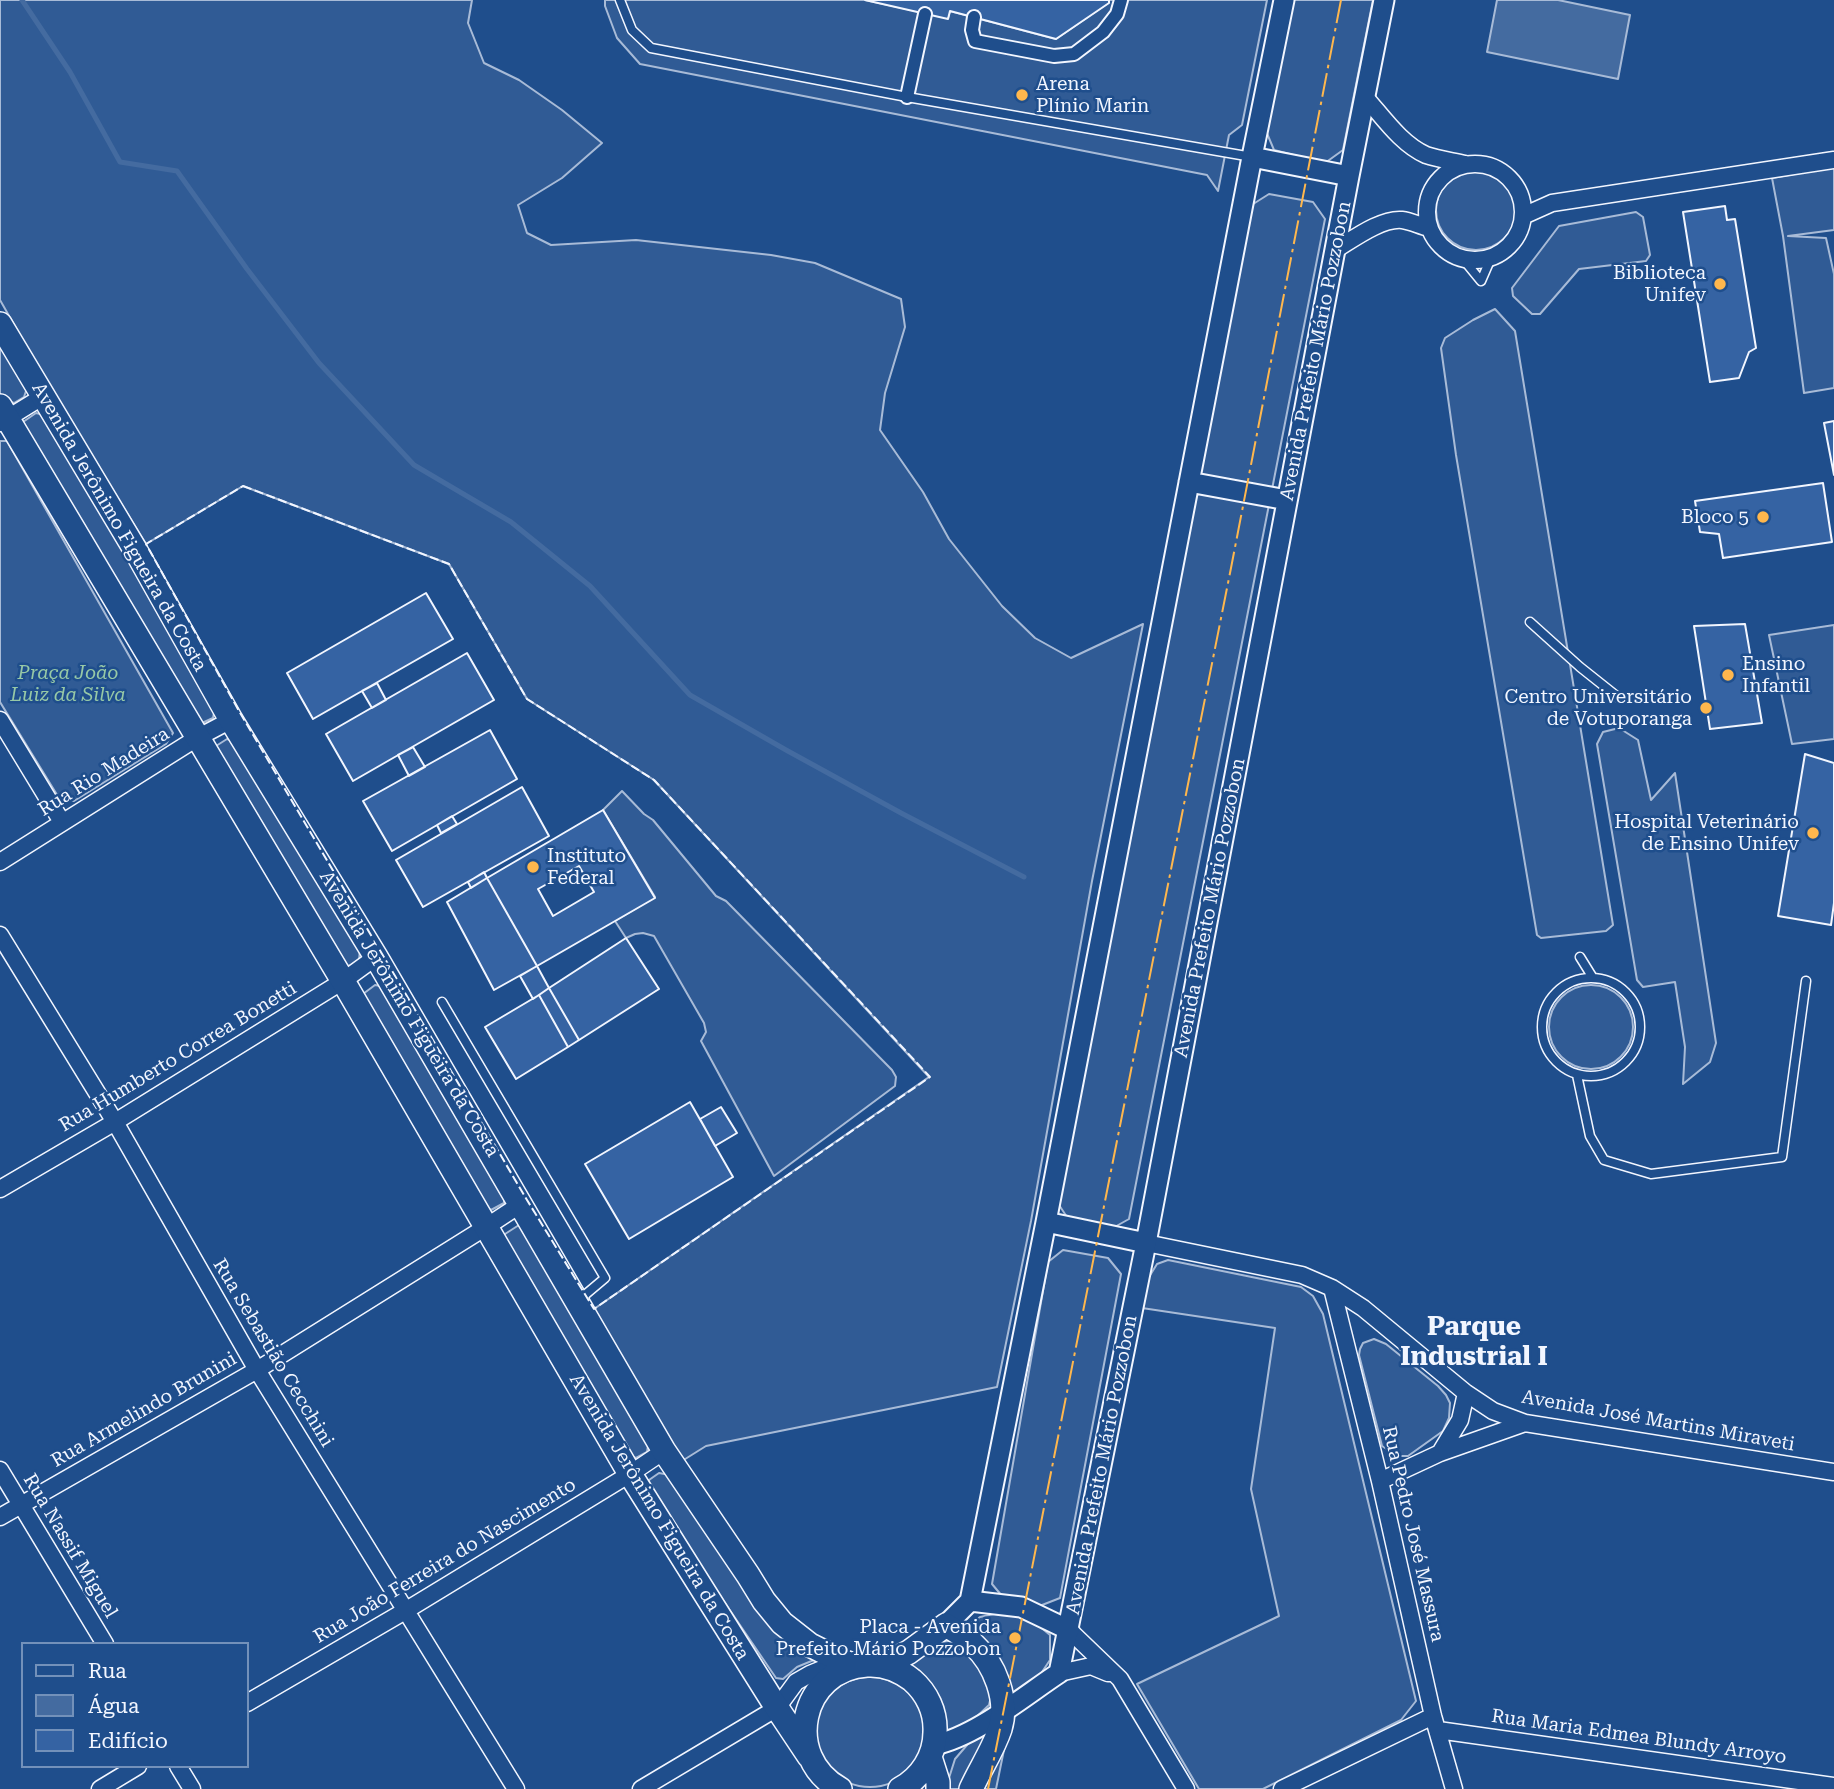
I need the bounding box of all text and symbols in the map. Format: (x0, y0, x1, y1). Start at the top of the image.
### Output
place label: Arena Plínio Marin (1036, 73, 1149, 117)
marker: Arena Plínio Marin (1014, 87, 1030, 103)
street label: Avenida Prefeito Mário Pozzobon (1276, 199, 1356, 503)
place label: Biblioteca Unifev (1613, 262, 1706, 306)
marker: Biblioteca Unifev (1712, 276, 1728, 292)
street label: Avenida Jerônimo Figueira da Costa (27, 378, 211, 676)
place label: Bloco 5 (1681, 506, 1749, 528)
marker: Bloco 5 (1755, 509, 1771, 525)
place label: Ensino Infantil (1742, 653, 1810, 697)
park label: Praça João Luiz da Silva (10, 662, 126, 706)
marker: Ensino Infantil (1720, 667, 1736, 683)
place label: Centro Universitário de Votuporanga (1504, 686, 1692, 730)
marker: Centro Universitário de Votuporanga (1698, 700, 1714, 716)
street label: Rua Rio Madeira (34, 723, 174, 821)
street label: Avenida Prefeito Mário Pozzobon (1170, 756, 1250, 1060)
place label: Hospital Veterinário de Ensino Unifev (1614, 811, 1799, 855)
marker: Hospital Veterinário de Ensino Unifev (1805, 825, 1821, 841)
place label: Instituto Federal (547, 845, 626, 889)
marker: Instituto Federal (525, 859, 541, 875)
street label: Avenida Jerônimo Figueira da Costa (314, 867, 504, 1161)
street label: Rua Humberto Correa Bonetti (55, 977, 301, 1137)
street label: Rua Sebastião Cecchini (208, 1255, 338, 1451)
district label: Parque Industrial I (1400, 1311, 1548, 1372)
street label: Avenida Prefeito Mário Pozzobon (1062, 1313, 1142, 1617)
street label: Rua Armelindo Brunini (47, 1348, 241, 1472)
street label: Avenida Jerônimo Figueira da Costa (564, 1370, 754, 1664)
street label: Avenida José Martins Miraveti (1520, 1386, 1796, 1456)
street label: Rua Pedro José Massura (1377, 1424, 1449, 1644)
street label: Rua Nassif Miguel (18, 1470, 122, 1622)
street label: Rua João Ferreira do Nascimento (310, 1473, 580, 1649)
place label: Placa - Avenida Prefeito Mário Pozzobon (776, 1616, 1001, 1660)
marker: Placa - Avenida Prefeito Mário Pozzobon (1007, 1630, 1023, 1646)
legend (21, 1642, 248, 1768)
text: Rua (88, 1659, 127, 1683)
text: Água (88, 1694, 139, 1718)
street label: Rua Maria Edmea Blundy Arroyo (1490, 1705, 1788, 1769)
text: Edifício (88, 1729, 168, 1753)

